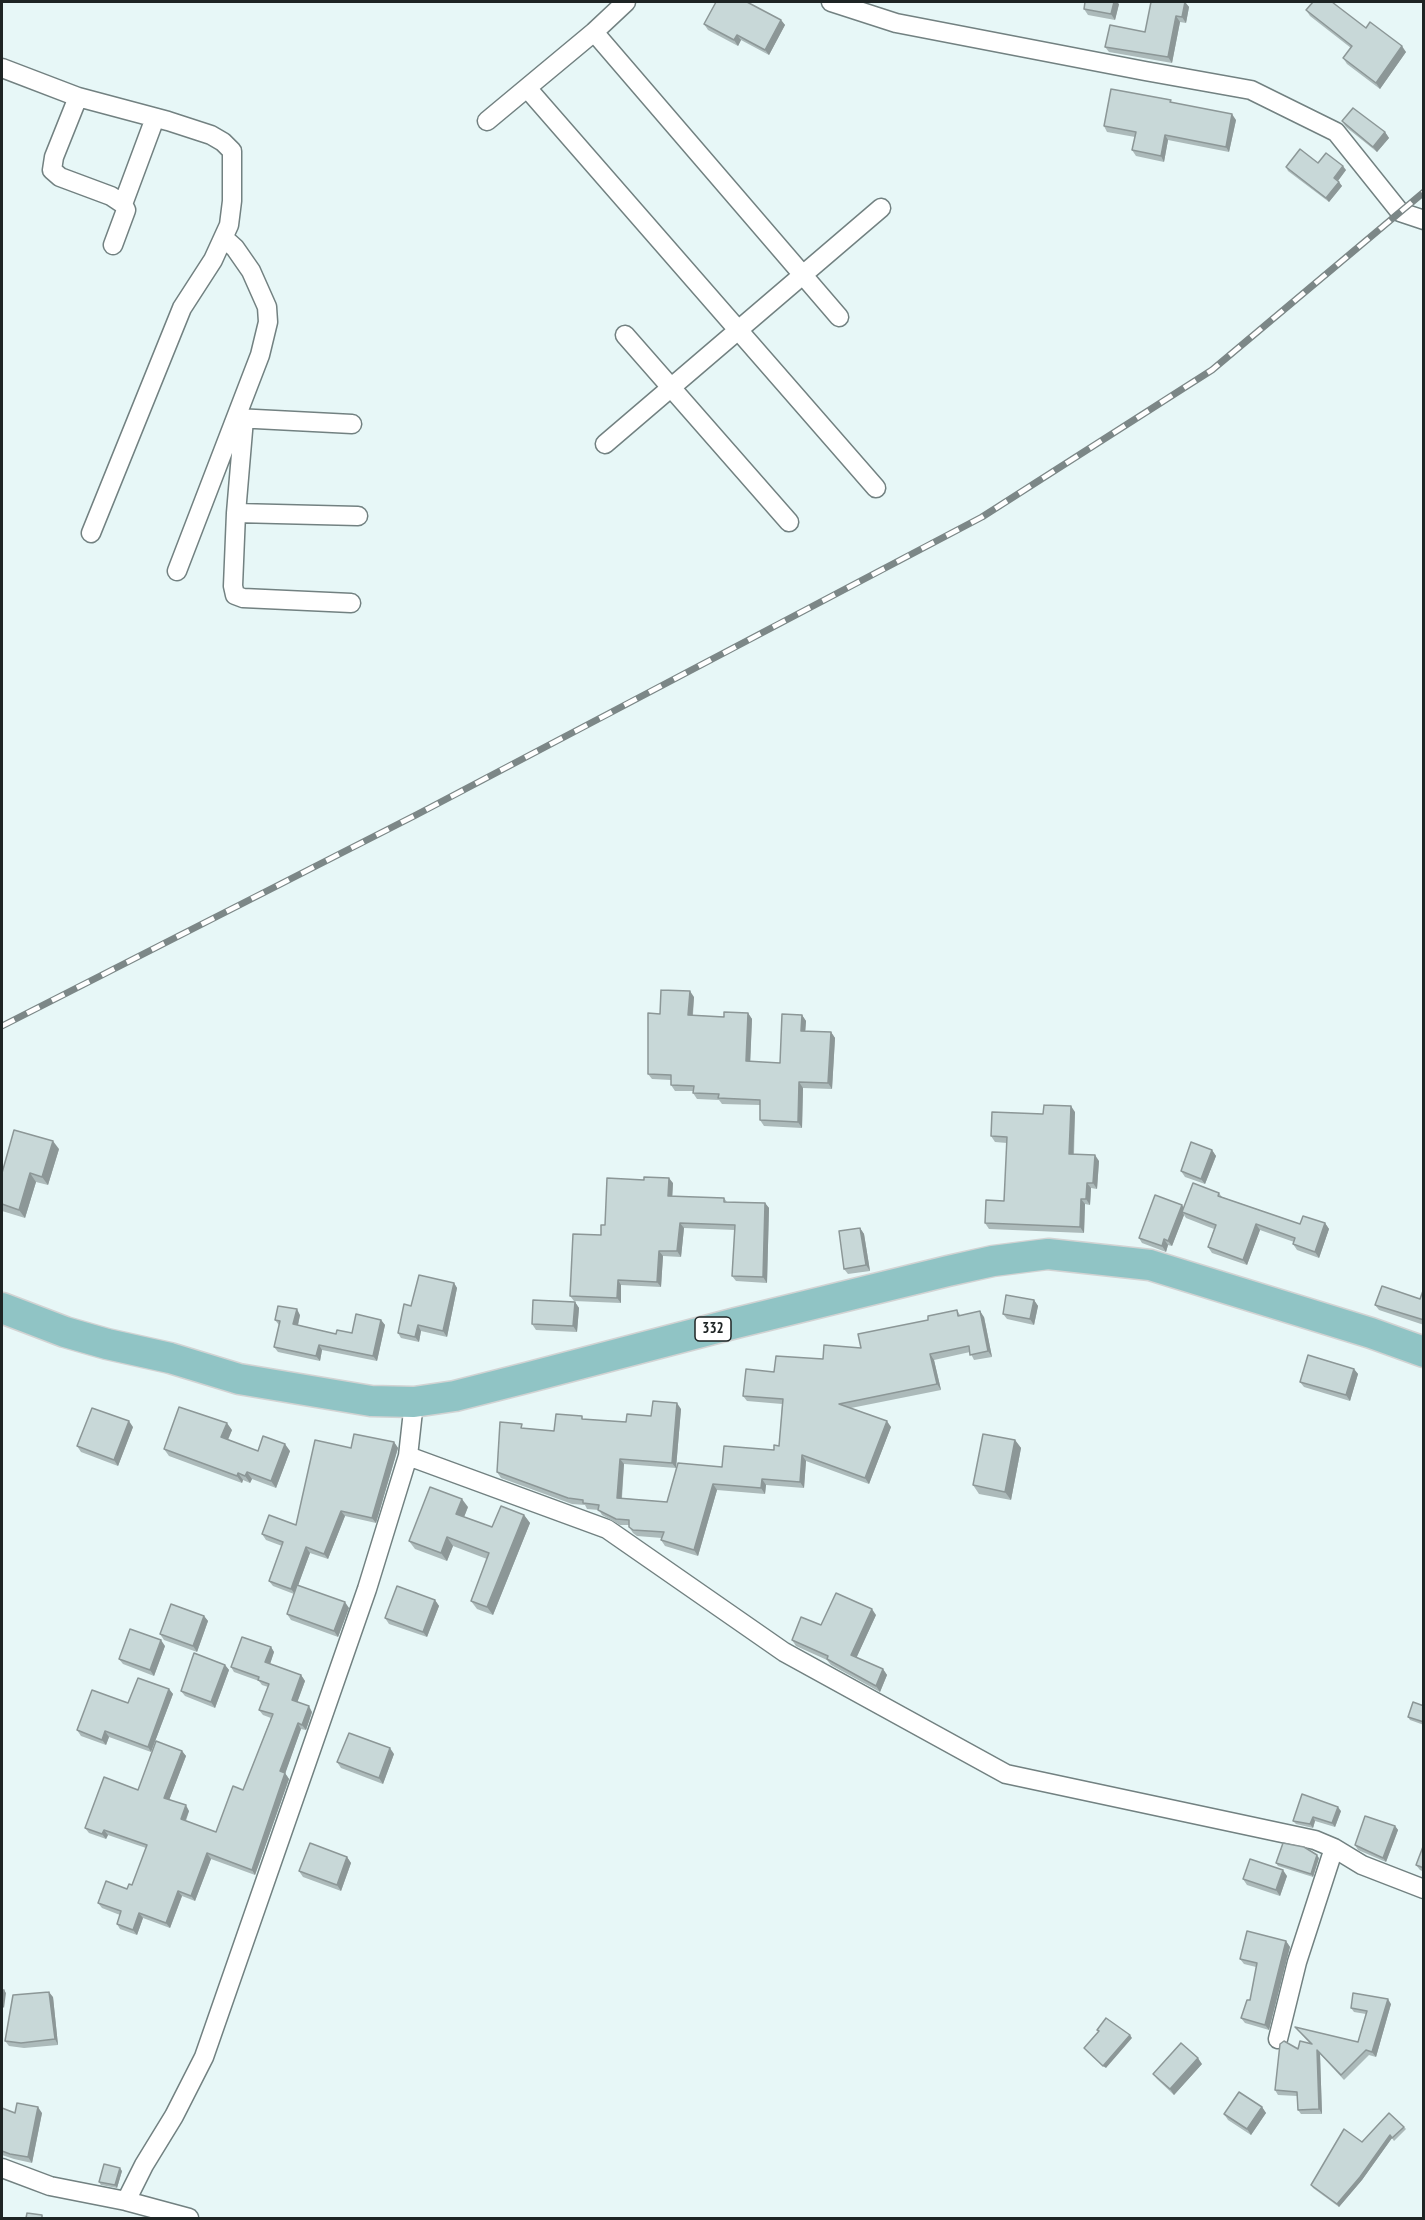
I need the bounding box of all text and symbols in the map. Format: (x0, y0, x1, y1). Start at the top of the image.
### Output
road number: 332 (695, 1317, 731, 1341)

